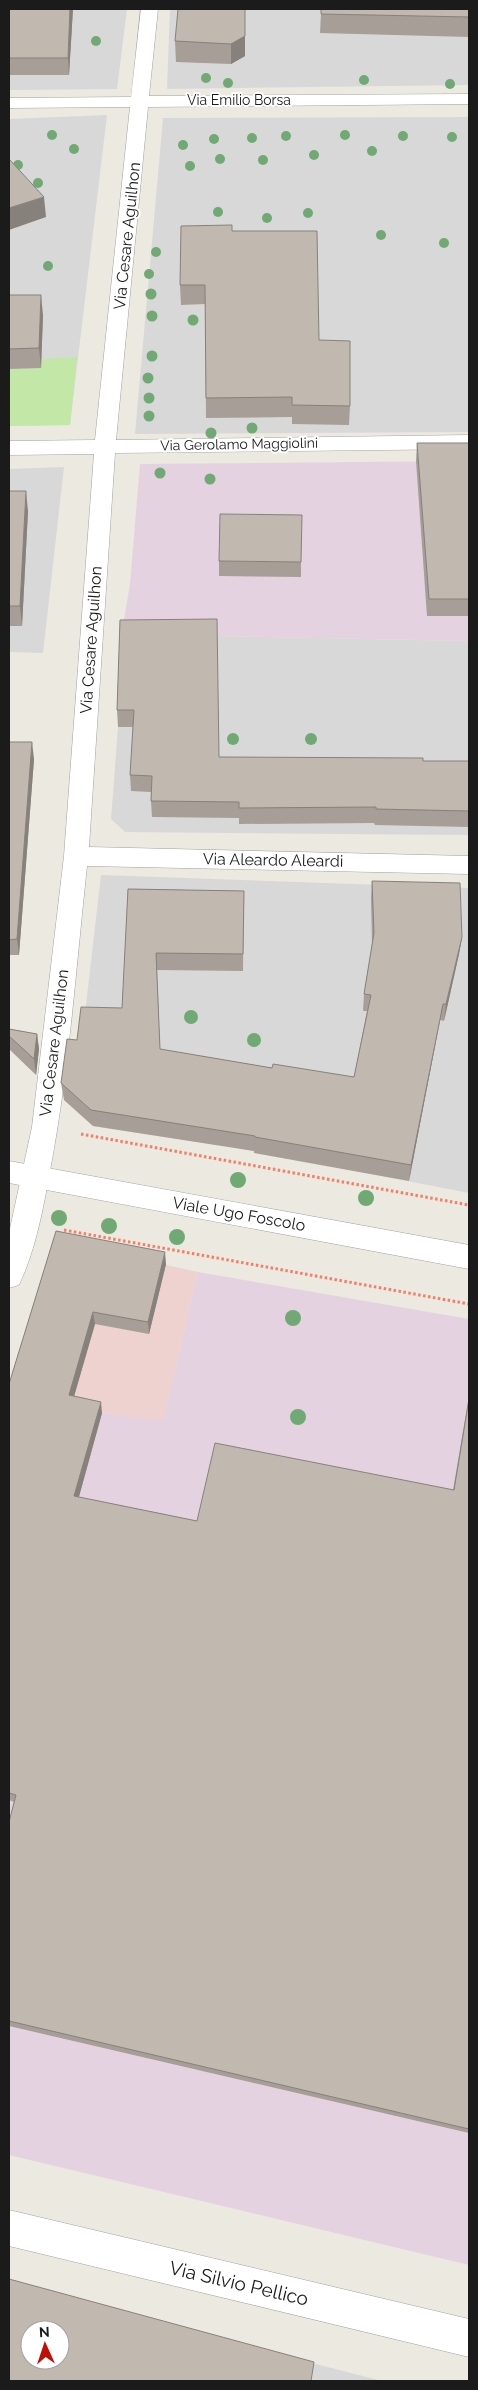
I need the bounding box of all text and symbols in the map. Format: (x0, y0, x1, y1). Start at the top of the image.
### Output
street label: Via Emilio Borsa (187, 92, 291, 108)
street label: Via Cesare Aguilhon (110, 161, 144, 311)
street label: Via Gerolamo Maggiolini (160, 435, 318, 453)
street label: Via Cesare Aguilhon (76, 565, 106, 715)
street label: Via Aleardo Aleardi (203, 849, 343, 871)
street label: Via Cesare Aguilhon (36, 968, 72, 1118)
street label: Viale Ugo Foscolo (171, 1193, 307, 1235)
street label: Via Silvio Pellico (167, 2256, 311, 2310)
north arrow (20, 2320, 70, 2370)
text: N (39, 2324, 50, 2340)

